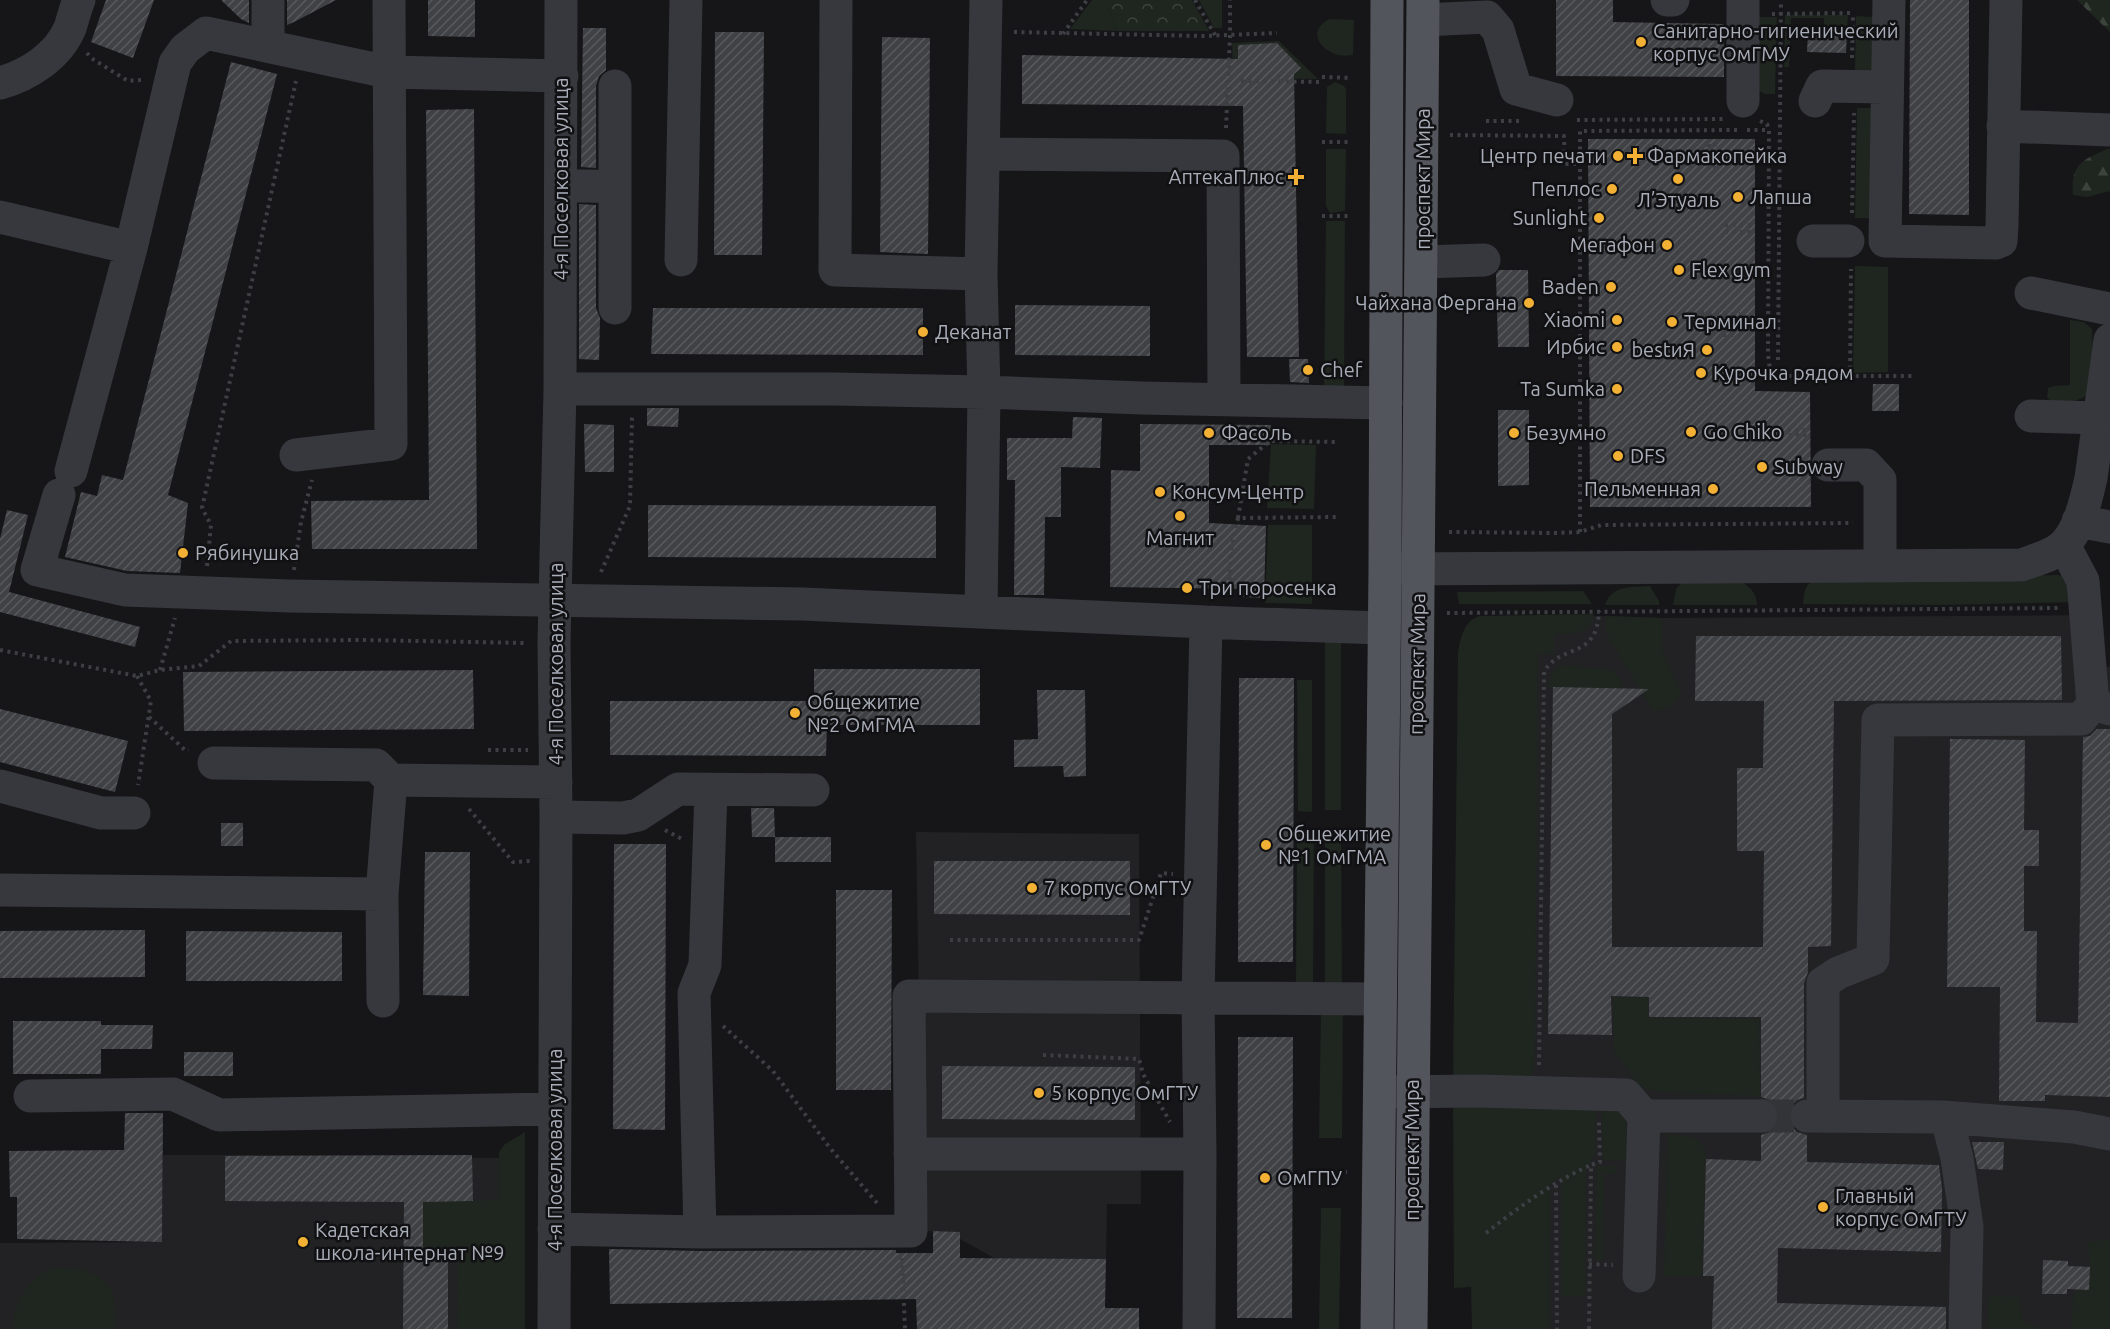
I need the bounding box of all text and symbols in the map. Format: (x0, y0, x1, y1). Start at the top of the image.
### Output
place label: Санитарно-гигиенический корпус ОмГМУ (1653, 19, 1899, 65)
marker: Санитарно-гигиенический корпус ОмГМУ (1634, 35, 1648, 49)
street label: 4-я Поселковая улица (549, 78, 572, 280)
street label: проспект Мира (1411, 108, 1434, 250)
place label: Центр печати (1480, 144, 1606, 167)
place label: Фармакопейка (1647, 144, 1787, 167)
marker: Центр печати (1611, 149, 1625, 163)
marker: Фармакопейка (1628, 149, 1642, 163)
place label: АптекаПлюс (1168, 165, 1284, 188)
marker: АптекаПлюс (1289, 170, 1303, 184)
marker: Л’Этуаль (1671, 172, 1685, 186)
place label: Пеплос (1531, 177, 1600, 200)
marker: Пеплос (1605, 182, 1619, 196)
place label: Лапша (1750, 185, 1812, 208)
place label: Л’Этуаль (1637, 188, 1719, 211)
marker: Лапша (1731, 190, 1745, 204)
place label: Sunlight (1513, 206, 1587, 229)
marker: Sunlight (1592, 211, 1606, 225)
place label: Мегафон (1570, 233, 1655, 256)
marker: Мегафон (1660, 238, 1674, 252)
place label: Flex gym (1691, 258, 1771, 281)
marker: Flex gym (1672, 263, 1686, 277)
place label: Baden (1542, 275, 1599, 298)
marker: Baden (1604, 280, 1618, 294)
place label: Чайхана Фергана (1355, 291, 1517, 314)
marker: Чайхана Фергана (1522, 296, 1536, 310)
place label: Xiaomi (1544, 308, 1605, 331)
place label: Терминал (1684, 310, 1777, 333)
marker: Xiaomi (1610, 313, 1624, 327)
marker: Терминал (1665, 315, 1679, 329)
place label: Деканат (935, 320, 1011, 343)
marker: Деканат (916, 325, 930, 339)
place label: Ирбис (1546, 335, 1605, 358)
place label: bestиЯ (1631, 338, 1695, 361)
marker: Ирбис (1610, 340, 1624, 354)
marker: bestиЯ (1700, 343, 1714, 357)
place label: Chef (1320, 358, 1363, 381)
place label: Курочка рядом (1713, 361, 1854, 384)
marker: Chef (1301, 363, 1315, 377)
marker: Курочка рядом (1694, 366, 1708, 380)
place label: Ta Sumka (1520, 377, 1605, 400)
marker: Ta Sumka (1610, 382, 1624, 396)
place label: Go Chiko (1703, 420, 1782, 443)
place label: Фасоль (1221, 421, 1291, 444)
place label: Безумно (1526, 421, 1607, 444)
marker: Go Chiko (1684, 425, 1698, 439)
marker: Фасоль (1202, 426, 1216, 440)
marker: Безумно (1507, 426, 1521, 440)
place label: DFS (1630, 444, 1665, 467)
marker: DFS (1611, 449, 1625, 463)
place label: Subway (1774, 455, 1843, 478)
marker: Subway (1755, 460, 1769, 474)
place label: Пельменная (1584, 477, 1701, 500)
place label: Консум-Центр (1172, 480, 1304, 503)
marker: Пельменная (1706, 482, 1720, 496)
marker: Консум-Центр (1153, 485, 1167, 499)
marker: Магнит (1173, 509, 1187, 523)
place label: Магнит (1146, 526, 1214, 549)
place label: Рябинушка (195, 541, 299, 564)
marker: Рябинушка (176, 546, 190, 560)
street label: 4-я Поселковая улица (544, 563, 567, 765)
place label: Три поросенка (1199, 576, 1337, 599)
marker: Три поросенка (1180, 581, 1194, 595)
street label: проспект Мира (1404, 593, 1429, 735)
place label: Общежитие №2 ОмГМА (807, 690, 920, 736)
marker: Общежитие №2 ОмГМА (788, 706, 802, 720)
place label: Общежитие №1 ОмГМА (1278, 822, 1391, 868)
marker: Общежитие №1 ОмГМА (1259, 838, 1273, 852)
place label: 7 корпус ОмГТУ (1044, 876, 1192, 899)
marker: 7 корпус ОмГТУ (1025, 881, 1039, 895)
street label: 4-я Поселковая улица (543, 1049, 566, 1251)
street label: проспект Мира (1400, 1079, 1423, 1221)
place label: 5 корпус ОмГТУ (1051, 1081, 1199, 1104)
marker: 5 корпус ОмГТУ (1032, 1086, 1046, 1100)
place label: ОмГПУ (1277, 1166, 1343, 1189)
marker: ОмГПУ (1258, 1171, 1272, 1185)
place label: Главный корпус ОмГТУ (1835, 1184, 1967, 1230)
marker: Главный корпус ОмГТУ (1816, 1200, 1830, 1214)
place label: Кадетская школа-интернат №9 (315, 1218, 504, 1264)
marker: Кадетская школа-интернат №9 (296, 1235, 310, 1249)

